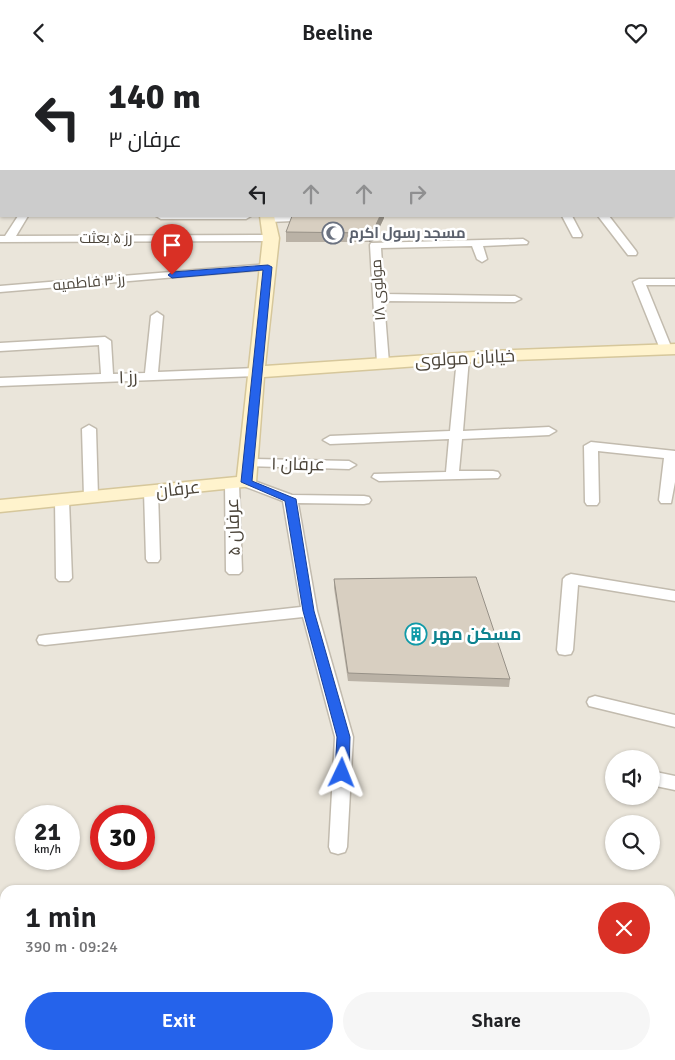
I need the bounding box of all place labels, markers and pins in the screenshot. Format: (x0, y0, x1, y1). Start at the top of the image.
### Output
mosque icon: مسجد رسول اکرم (321, 221, 345, 245)
pin (151, 224, 193, 275)
place label: مسجد رسول اکرم (349, 224, 466, 243)
building icon: مسکن مهر (404, 622, 428, 646)
place label: مسکن مهر (431, 623, 521, 645)

